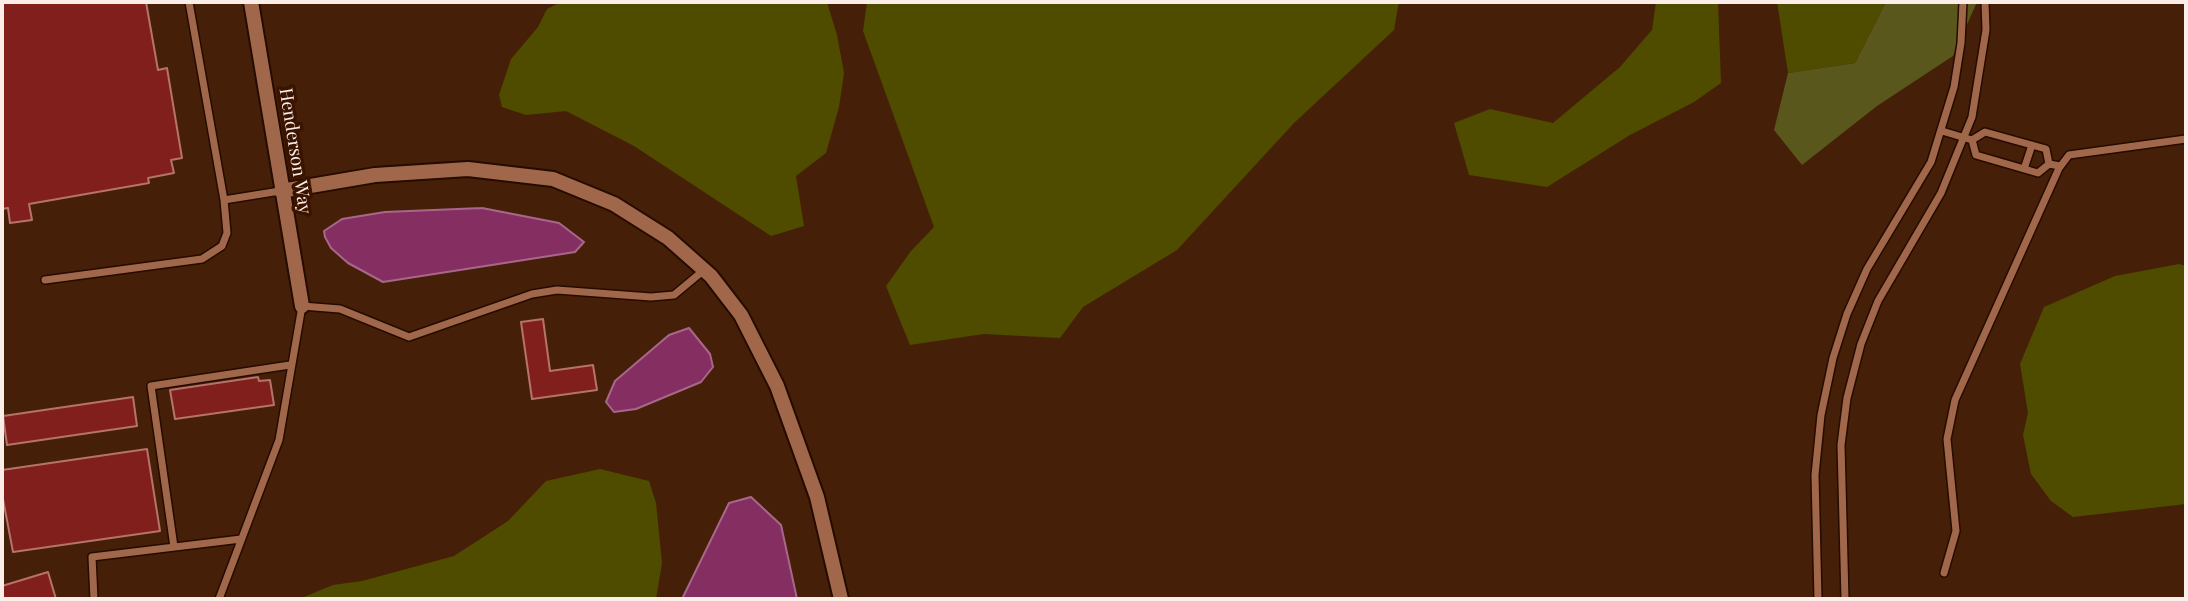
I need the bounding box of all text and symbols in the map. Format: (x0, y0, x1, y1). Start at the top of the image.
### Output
street label: Henderson Way (274, 86, 316, 216)

